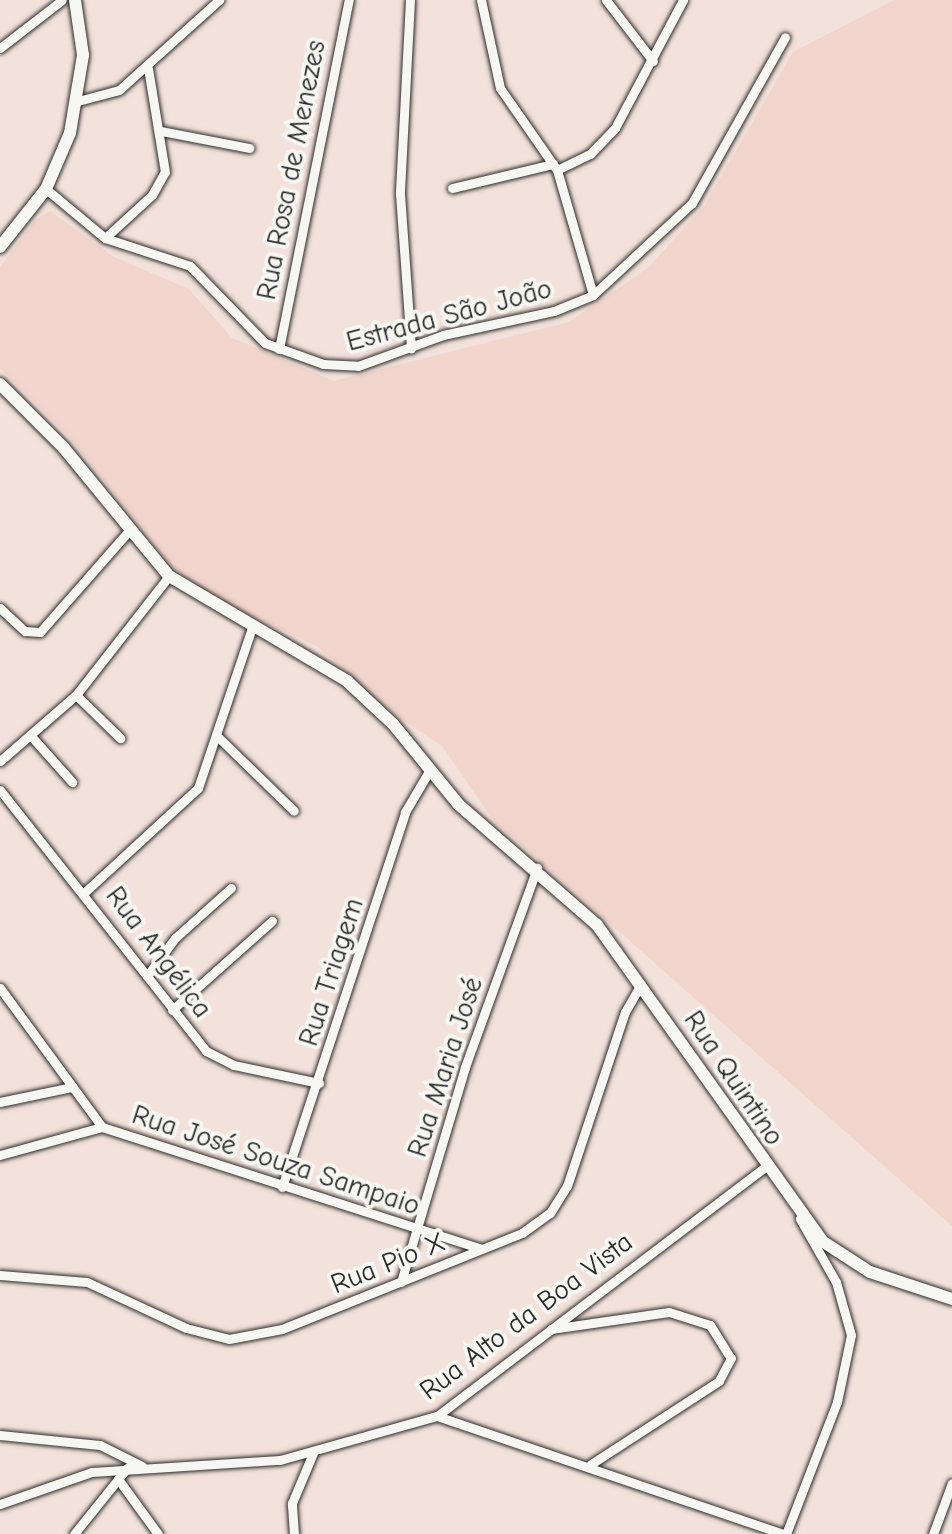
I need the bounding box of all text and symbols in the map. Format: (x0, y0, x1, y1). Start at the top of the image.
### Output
street label: Rua Rosa de Menezes (249, 37, 333, 303)
street label: Estrada São João (343, 271, 555, 359)
street label: Rua Angélica (99, 880, 219, 1024)
street label: Rua Triagem (291, 894, 371, 1050)
street label: Rua Maria José (400, 973, 490, 1161)
street label: Rua Quintino (677, 1004, 791, 1152)
street label: Rua José Souza Sampaio (128, 1098, 424, 1222)
street label: Rua Pio X (326, 1225, 450, 1301)
street label: Rua Alto da Boa Vista (413, 1225, 639, 1407)

